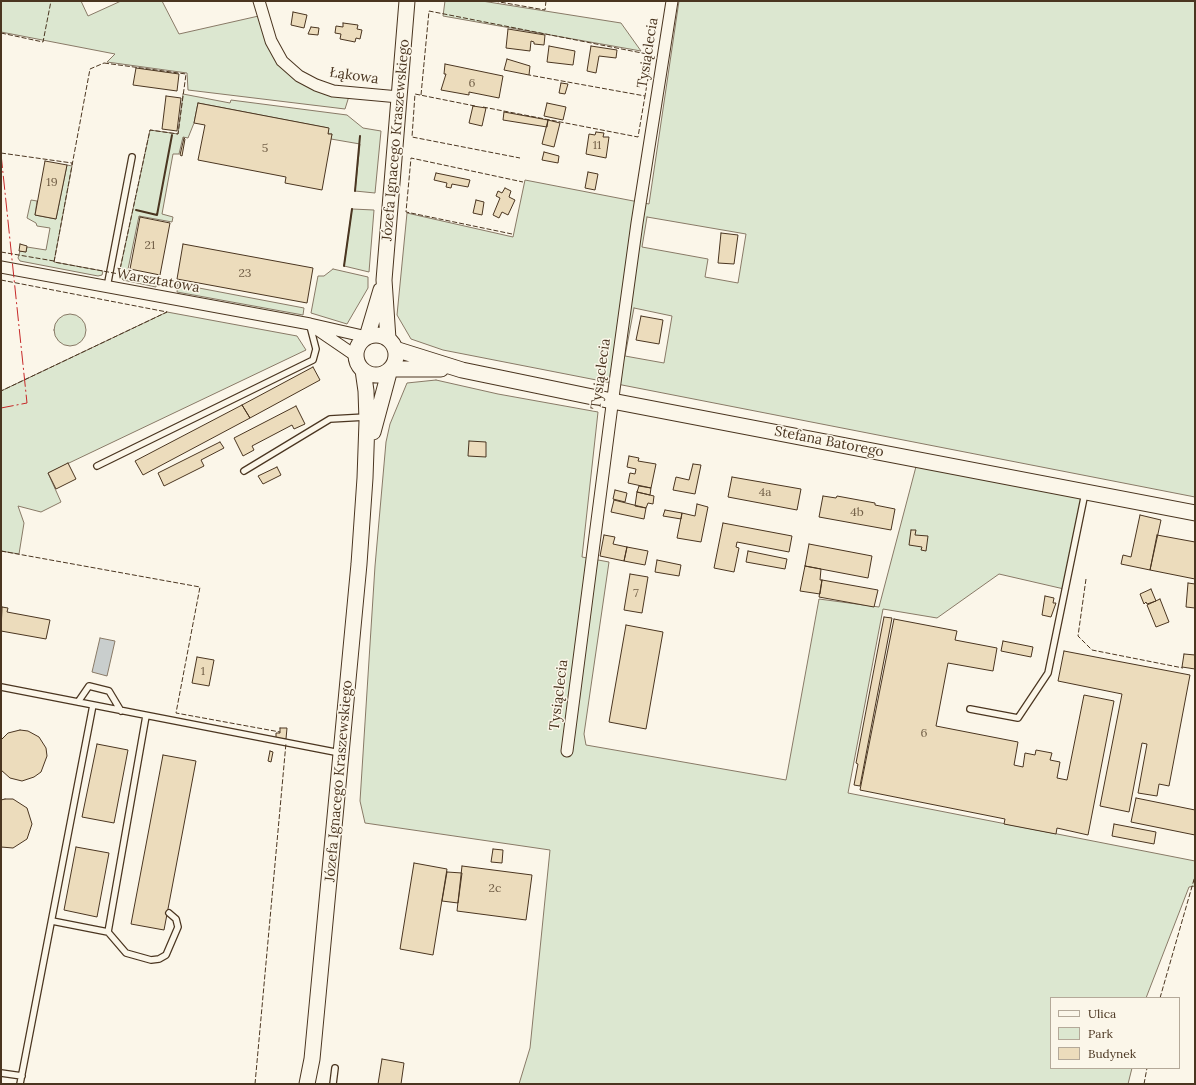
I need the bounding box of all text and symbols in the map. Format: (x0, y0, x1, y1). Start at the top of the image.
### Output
street label: Tysiąclecia (634, 16, 662, 90)
street label: Józefa Ignacego Kraszewskiego (379, 38, 413, 242)
street label: Łąkowa (328, 64, 380, 88)
house number: 6 (469, 77, 475, 91)
house number: 11 (593, 139, 601, 153)
house number: 5 (262, 142, 268, 156)
house number: 19 (46, 176, 58, 190)
house number: 21 (145, 239, 155, 253)
street label: Warsztatowa (115, 265, 201, 297)
house number: 23 (239, 267, 251, 281)
street label: Tysiąclecia (588, 337, 614, 411)
street label: Stefana Batorego (773, 423, 885, 461)
house number: 4a (759, 486, 771, 500)
house number: 4b (850, 506, 864, 520)
house number: 7 (633, 587, 639, 601)
street label: Tysiąclecia (546, 659, 572, 731)
house number: 1 (201, 665, 205, 679)
street label: Józefa Ignacego Kraszewskiego (322, 679, 356, 883)
house number: 6 (921, 727, 927, 741)
house number: 2c (489, 882, 501, 896)
legend (1050, 997, 1180, 1069)
text: Ulica (1088, 1006, 1116, 1021)
text: Park (1088, 1026, 1113, 1041)
text: Budynek (1088, 1046, 1136, 1061)

